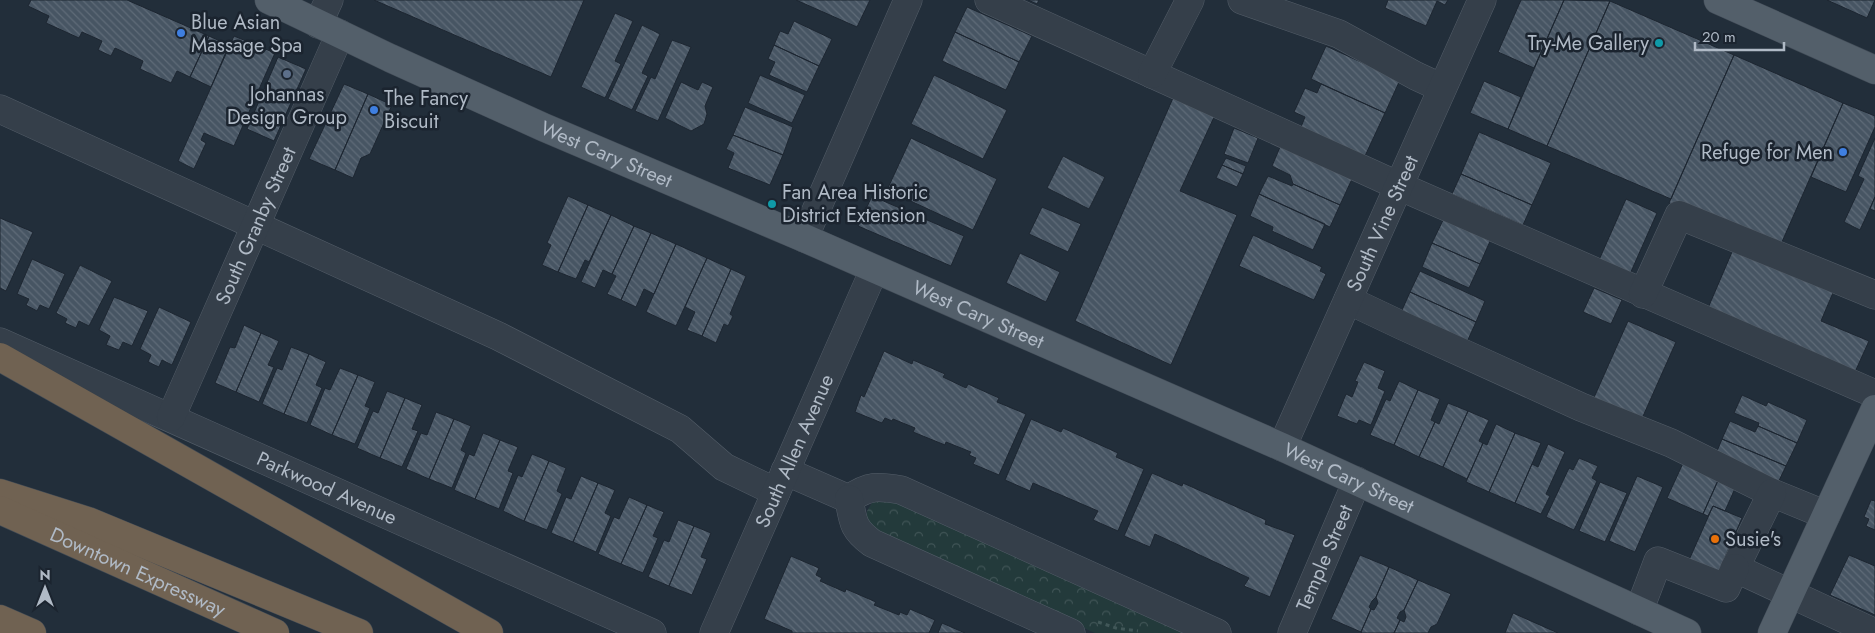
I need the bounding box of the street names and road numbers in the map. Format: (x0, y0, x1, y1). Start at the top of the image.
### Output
street label: West Cary Street (536, 114, 677, 195)
street label: South Granby Street (208, 142, 303, 310)
street label: South Vine Street (1339, 151, 1426, 296)
street label: West Cary Street (908, 273, 1049, 356)
street label: South Allen Avenue (748, 370, 841, 533)
street label: West Cary Street (1279, 436, 1419, 521)
street label: Parkwood Avenue (252, 444, 402, 532)
street label: Temple Street (1289, 500, 1360, 616)
street label: Downtown Expressway (45, 520, 230, 624)

